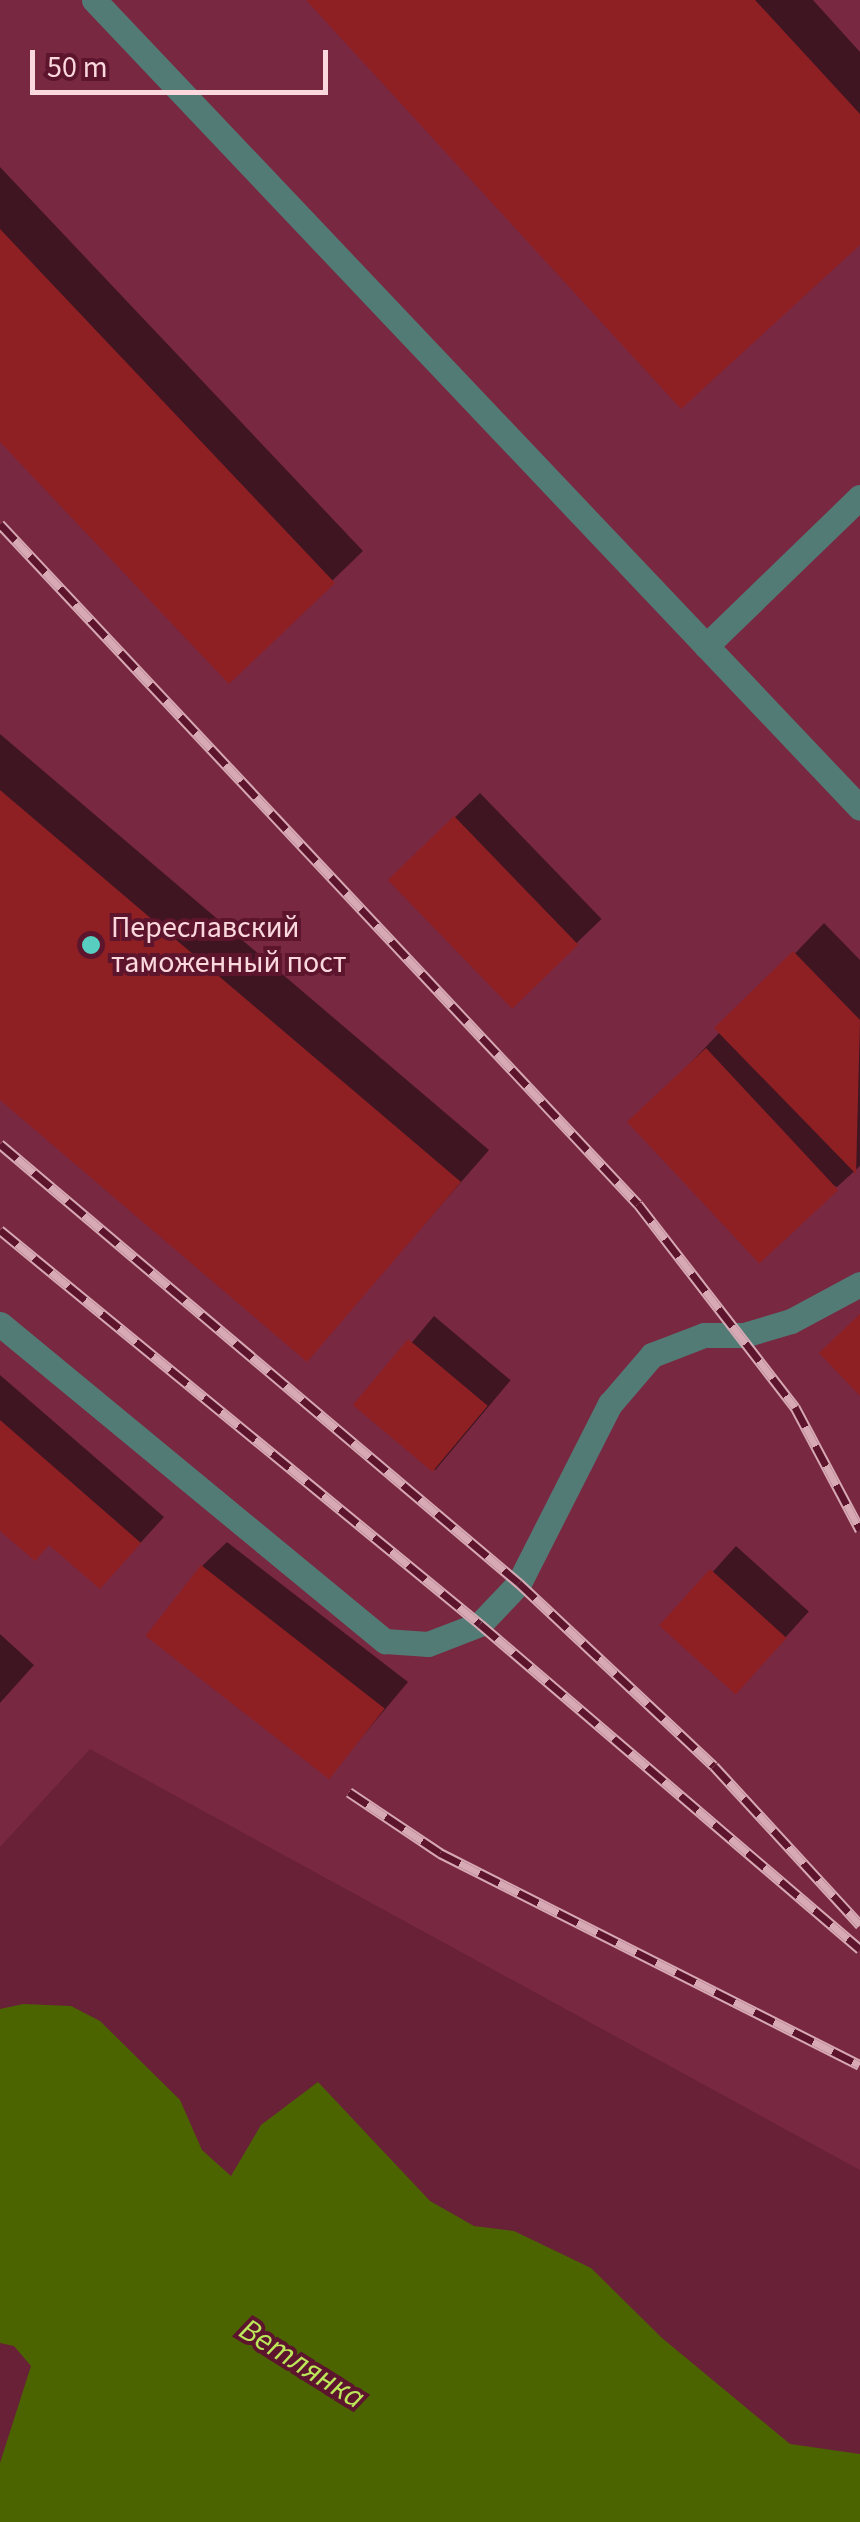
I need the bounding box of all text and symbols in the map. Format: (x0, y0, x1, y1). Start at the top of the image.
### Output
scale bar (35, 30, 332, 92)
text: 50 m (47, 46, 108, 89)
place label: Переславский таможенный пост (111, 910, 346, 980)
marker: Переславский таможенный пост (80, 934, 102, 956)
water label: Ветлянка (232, 2311, 372, 2417)

